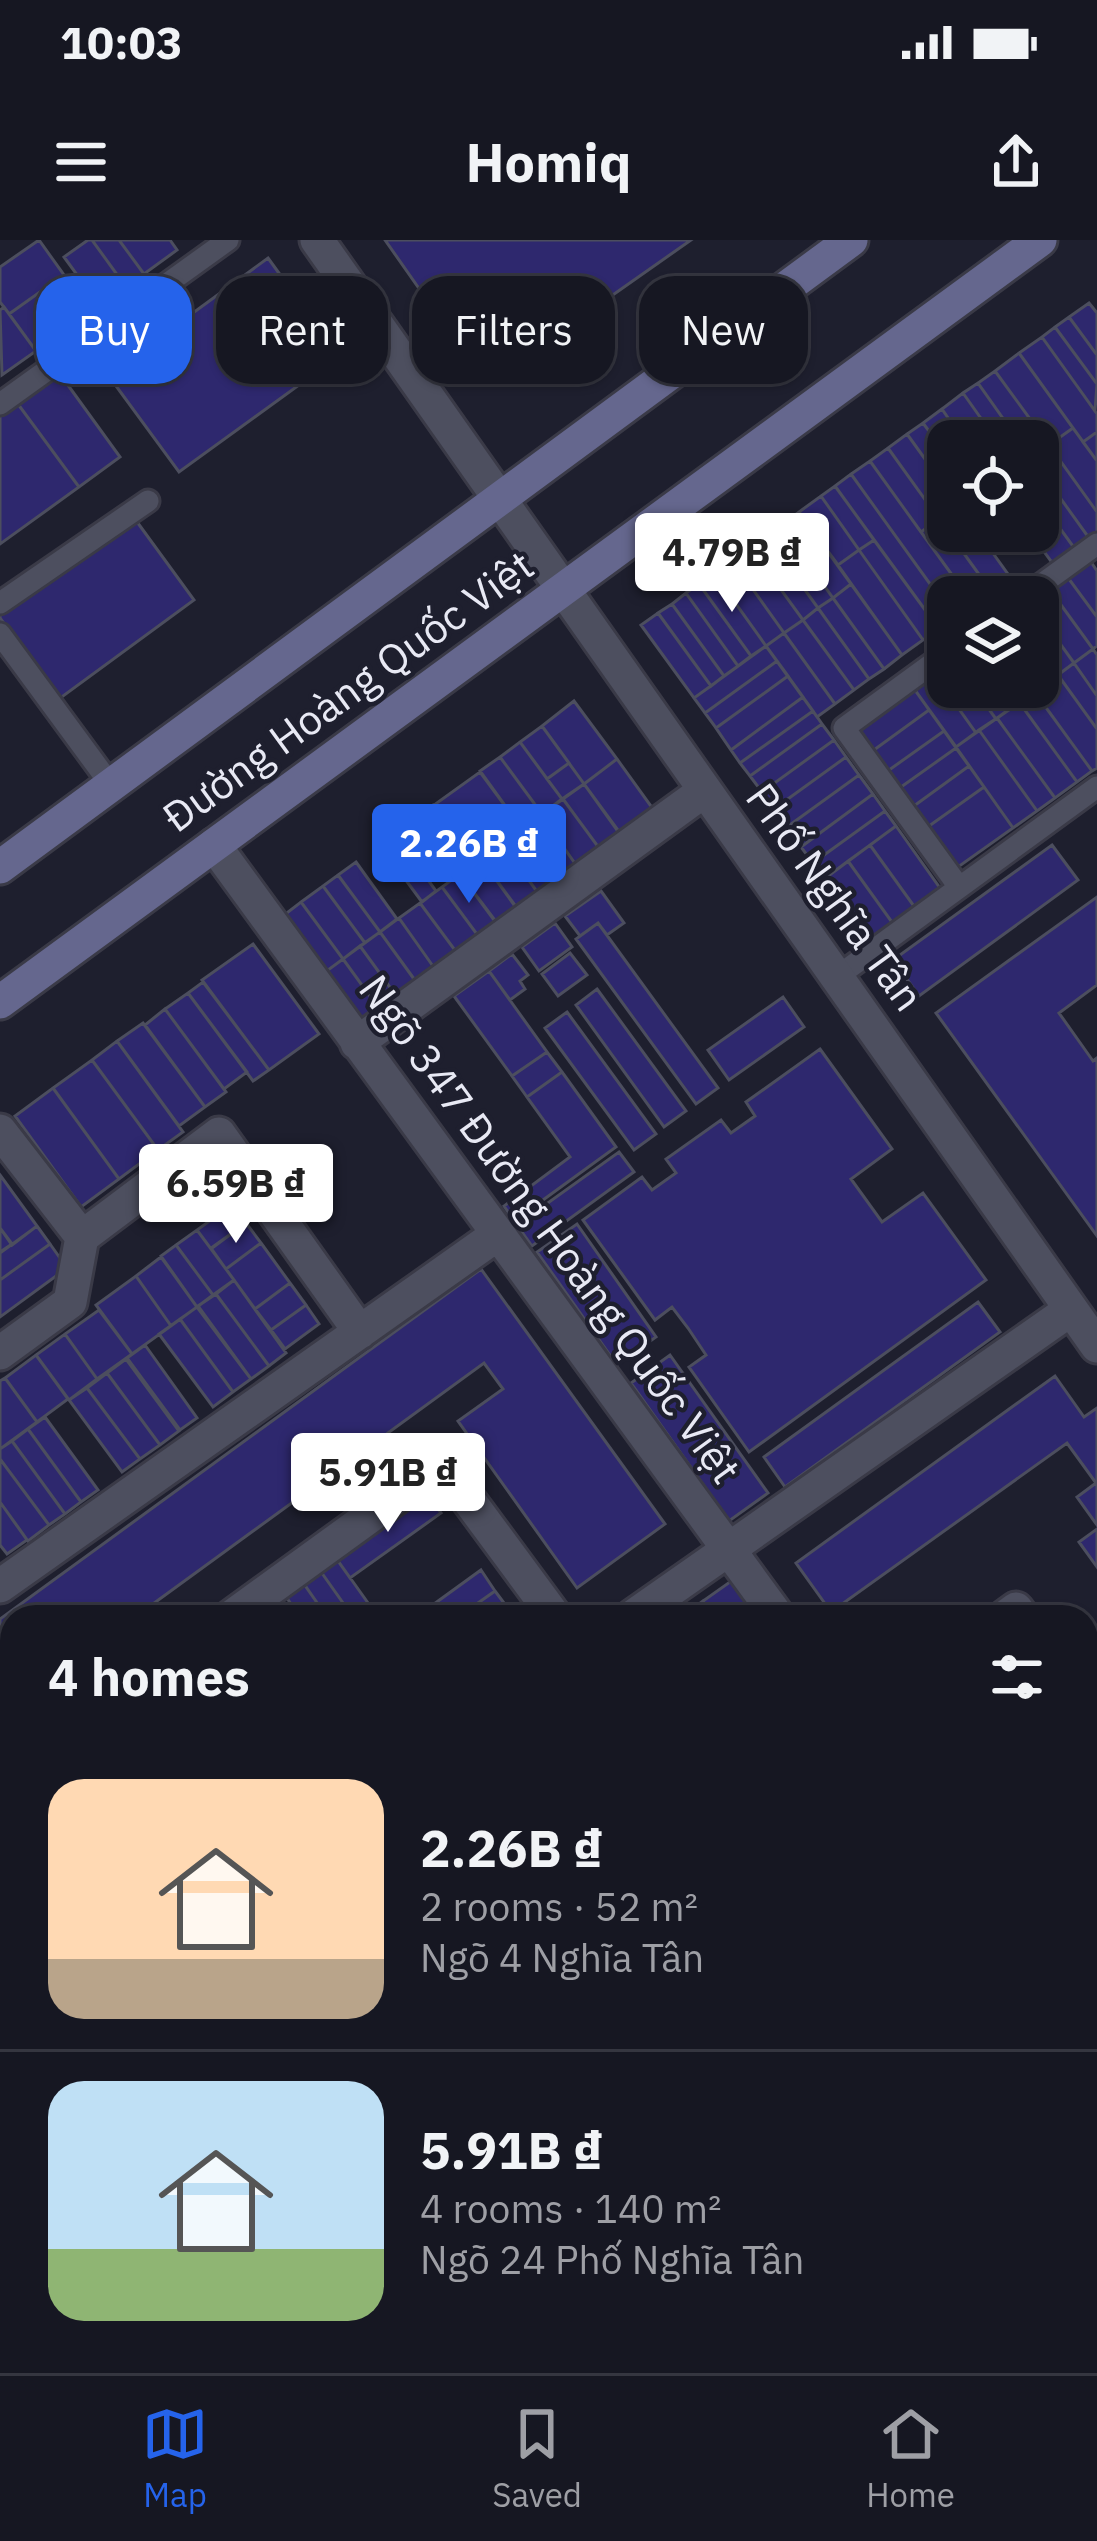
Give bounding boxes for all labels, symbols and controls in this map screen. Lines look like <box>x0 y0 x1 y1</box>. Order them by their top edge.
text: 10:03 <box>60 13 183 71</box>
text: Homiq <box>465 127 632 197</box>
icon: menu <box>48 129 114 195</box>
icon: share <box>983 129 1049 195</box>
chip: Buy <box>36 276 192 384</box>
chip: Rent <box>216 276 388 384</box>
chip: Filters <box>412 276 615 384</box>
chip: New <box>639 276 808 384</box>
map controls <box>927 420 1059 708</box>
button: locate <box>927 420 1059 552</box>
pin: 4.79B ₫ <box>621 513 843 615</box>
text: 4.79B ₫ <box>662 526 802 577</box>
street label: Đường Hoàng Quốc Việt <box>151 537 544 844</box>
button: layers <box>927 576 1059 708</box>
street label: Phố Nghĩa Tân <box>734 772 937 1022</box>
pin: 2.26B ₫ <box>358 804 580 906</box>
text: 2.26B ₫ <box>399 817 539 868</box>
street label: Ngõ 347 Đường Hoàng Quốc Việt <box>347 963 754 1494</box>
pin: 6.59B ₫ <box>125 1144 347 1246</box>
text: 6.59B ₫ <box>166 1157 306 1208</box>
pin: 5.91B ₫ <box>277 1433 499 1535</box>
text: 5.91B ₫ <box>318 1446 458 1497</box>
text: 4 homes <box>48 1644 250 1710</box>
icon: filters <box>984 1644 1050 1710</box>
text: 2.26B ₫ <box>420 1815 603 1881</box>
icon: home <box>144 1827 288 1971</box>
text: 2 rooms · 52 m² <box>420 1881 698 1932</box>
text: Ngõ 4 Nghĩa Tân <box>420 1932 704 1983</box>
text: 5.91B ₫ <box>420 2117 603 2183</box>
icon: home <box>144 2129 288 2273</box>
text: 4 rooms · 140 m² <box>420 2183 722 2234</box>
text: Ngõ 24 Phố Nghĩa Tân <box>420 2234 804 2285</box>
tab: Map <box>142 2401 208 2516</box>
tab: Saved <box>492 2401 582 2516</box>
tab: Home <box>866 2401 955 2516</box>

